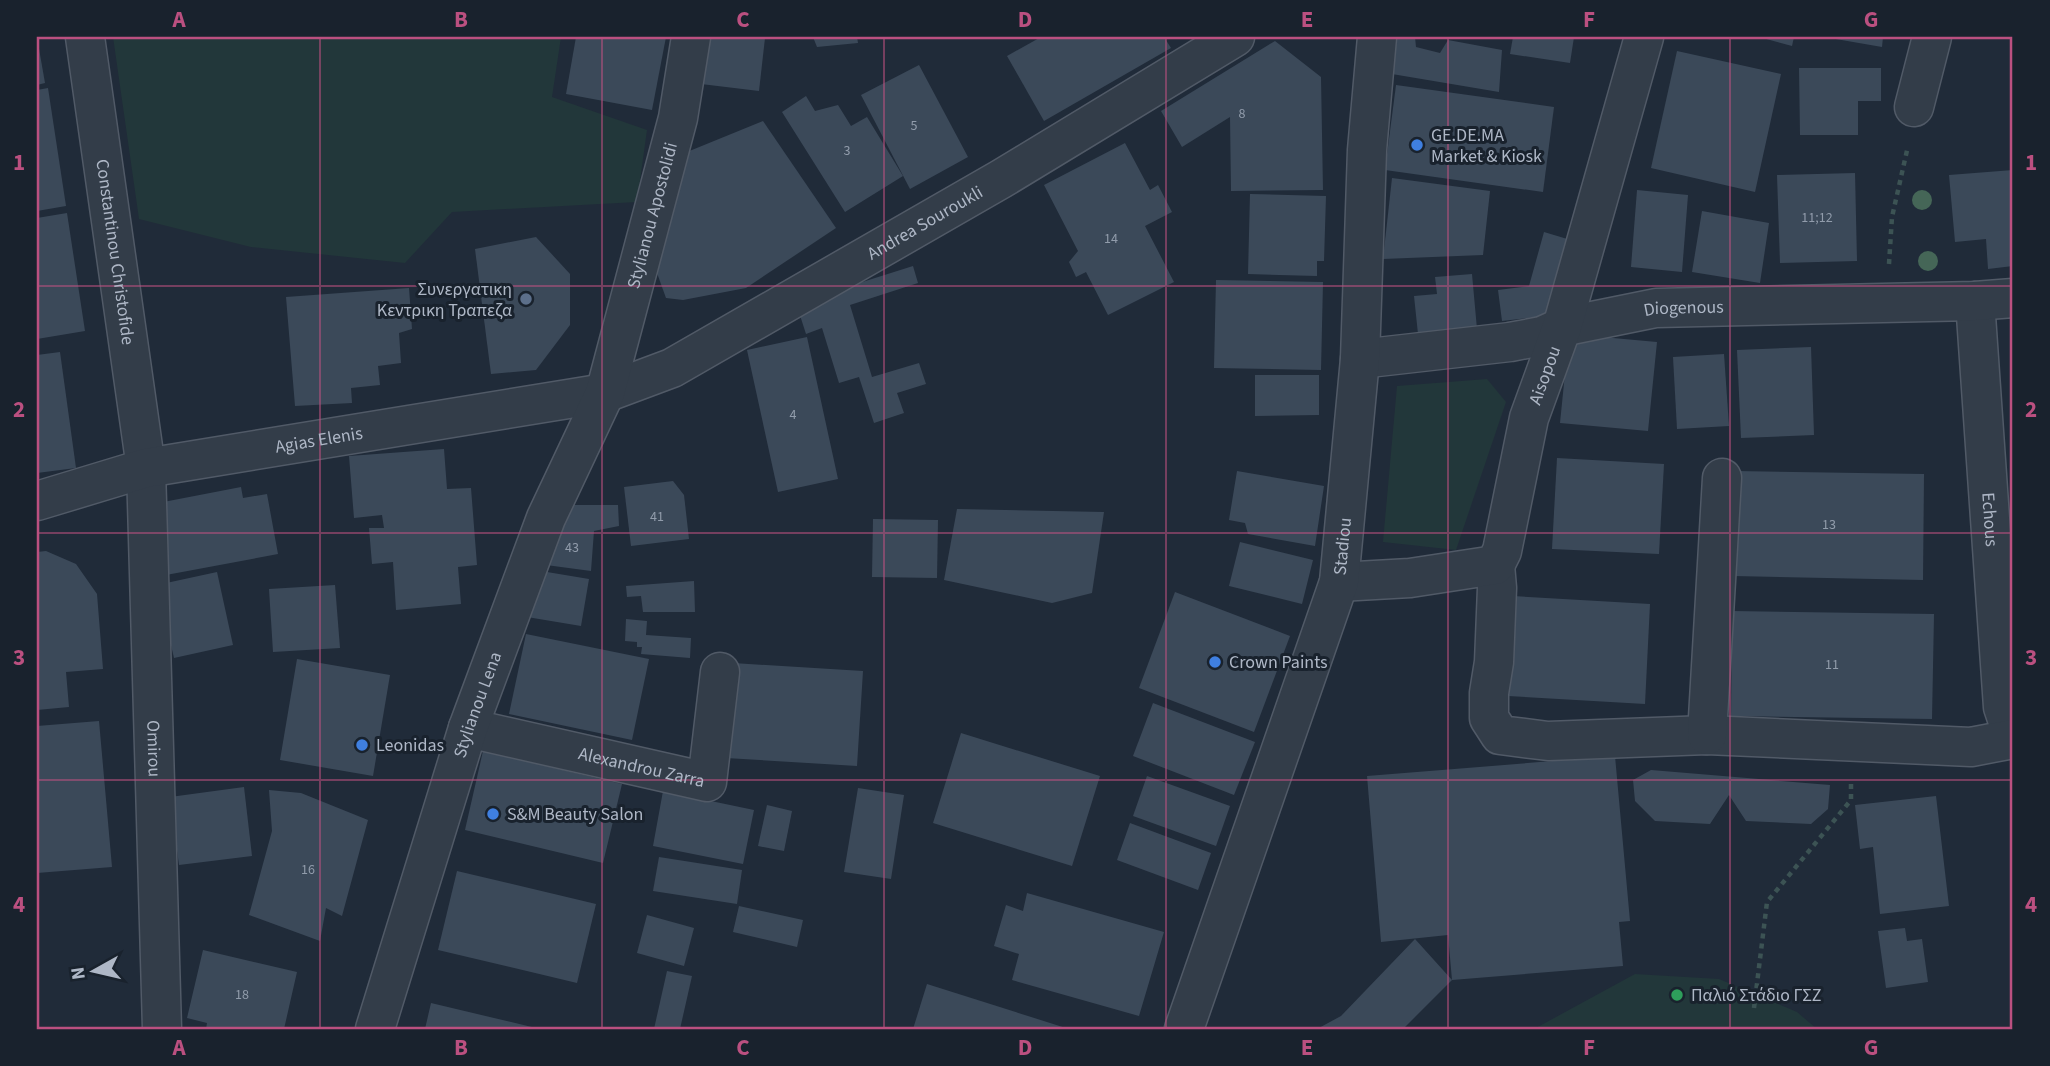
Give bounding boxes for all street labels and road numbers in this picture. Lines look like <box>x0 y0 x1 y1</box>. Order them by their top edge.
street label: Stylianou Apostolidi <box>621 139 684 291</box>
street label: Constantinou Christofide <box>90 157 141 346</box>
street label: Andrea Souroukli <box>862 180 987 266</box>
street label: Diogenous <box>1641 294 1724 323</box>
street label: Aisopou <box>1522 342 1567 408</box>
street label: Agias Elenis <box>273 420 364 459</box>
street label: Echous <box>1976 491 2004 547</box>
street label: Stadiou <box>1327 516 1358 576</box>
street label: Stylianou Lena <box>447 648 508 761</box>
street label: Omirou <box>141 720 167 777</box>
street label: Alexandrou Zarra <box>576 741 707 794</box>

